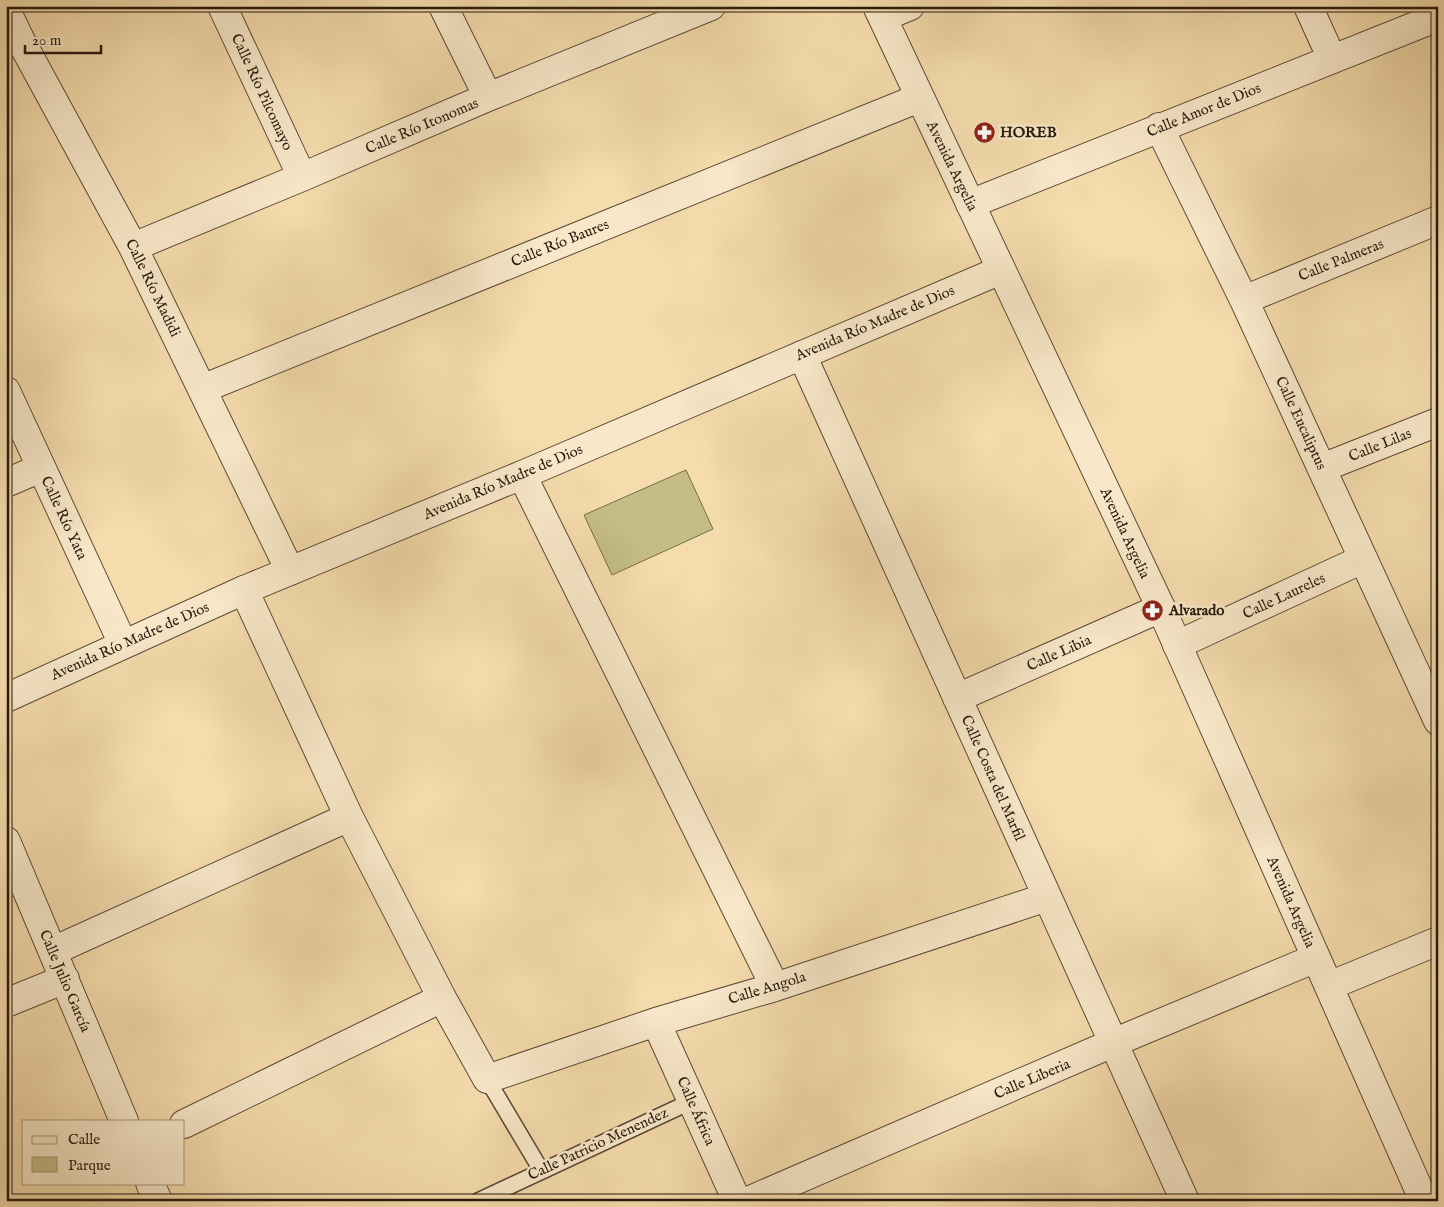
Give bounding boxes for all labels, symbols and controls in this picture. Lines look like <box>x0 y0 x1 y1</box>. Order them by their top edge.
scale bar <box>25 22 101 54</box>
text: 20 m <box>32 31 62 50</box>
street label: Calle Río Pilcomayo <box>227 31 297 153</box>
street label: Calle Amor de Dios <box>1144 78 1264 142</box>
street label: Calle Río Itonomas <box>363 94 481 158</box>
street label: Avenida Argelia <box>921 117 982 215</box>
pharmacy icon: HOREB <box>972 120 996 144</box>
place label: HOREB <box>1000 123 1057 142</box>
street label: Calle Río Baures <box>508 215 612 271</box>
street label: Calle Palmeras <box>1296 234 1386 286</box>
street label: Calle Río Madidi <box>121 236 185 340</box>
street label: Avenida Río Madre de Dios <box>791 281 958 366</box>
street label: Calle Eucaliptus <box>1271 373 1331 473</box>
street label: Calle Lilas <box>1346 424 1414 466</box>
street label: Avenida Río Madre de Dios <box>419 440 586 525</box>
street label: Calle Río Yata <box>36 473 92 563</box>
street label: Avenida Argelia <box>1095 484 1155 582</box>
street label: Calle Laureles <box>1240 569 1328 623</box>
street label: Avenida Río Madre de Dios <box>47 597 212 685</box>
pharmacy icon: Alvarado <box>1141 598 1165 622</box>
place label: Alvarado <box>1168 601 1224 620</box>
street label: Calle Libia <box>1024 630 1095 676</box>
street label: Calle Costa del Marfil <box>957 712 1030 845</box>
street label: Avenida Argelia <box>1262 852 1320 951</box>
street label: Calle Julio García <box>35 927 95 1035</box>
street label: Calle Angola <box>726 967 809 1009</box>
street label: Calle Liberia <box>991 1054 1073 1104</box>
street label: Calle África <box>672 1074 720 1149</box>
street label: Calle Patricio Menendez <box>525 1103 671 1185</box>
legend <box>22 1120 185 1184</box>
text: Calle <box>68 1130 100 1149</box>
text: Parque <box>68 1156 111 1175</box>

